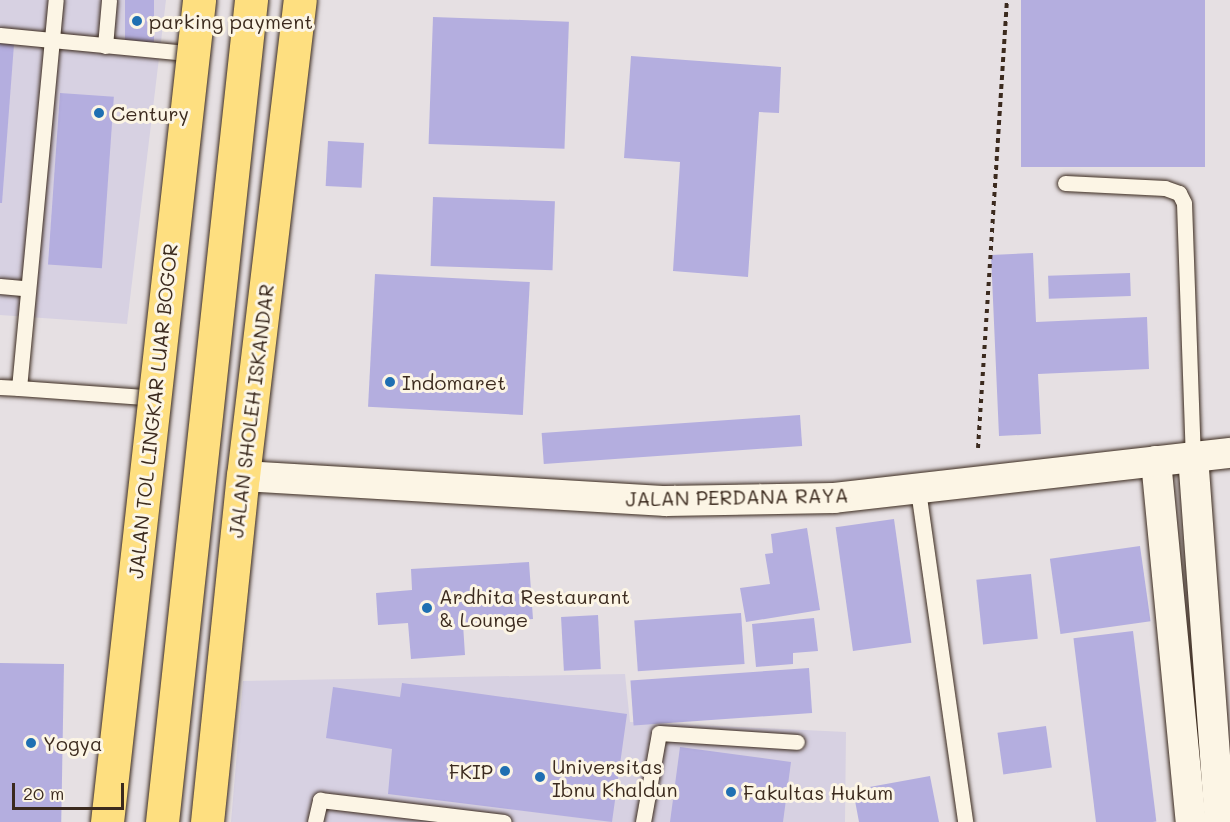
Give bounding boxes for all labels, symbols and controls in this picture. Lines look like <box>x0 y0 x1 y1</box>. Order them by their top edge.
place label: parking payment <box>149 9 313 33</box>
marker: parking payment <box>130 14 144 28</box>
place label: Century <box>111 101 189 125</box>
marker: Century <box>92 106 106 120</box>
street label: JALAN TOL LINGKAR LUAR BOGOR <box>123 242 183 580</box>
street label: JALAN SHOLEH ISKANDAR <box>224 283 278 539</box>
place label: Indomaret <box>402 370 506 394</box>
marker: Indomaret <box>383 375 397 389</box>
street label: JALAN PERDANA RAYA <box>625 483 849 511</box>
place label: Ardhita Restaurant & Lounge <box>439 584 630 631</box>
marker: Ardhita Restaurant & Lounge <box>420 601 434 615</box>
place label: Yogya <box>43 731 102 755</box>
marker: Yogya <box>24 736 38 750</box>
place label: Universitas Ibnu Khaldun <box>552 754 678 801</box>
place label: FKIP <box>449 759 493 783</box>
marker: FKIP <box>498 764 512 778</box>
marker: Universitas Ibnu Khaldun <box>533 770 547 784</box>
scale bar <box>15 771 128 809</box>
place label: Fakultas Hukum <box>743 780 893 804</box>
text: 20 m <box>23 781 64 805</box>
marker: Fakultas Hukum <box>724 785 738 799</box>

